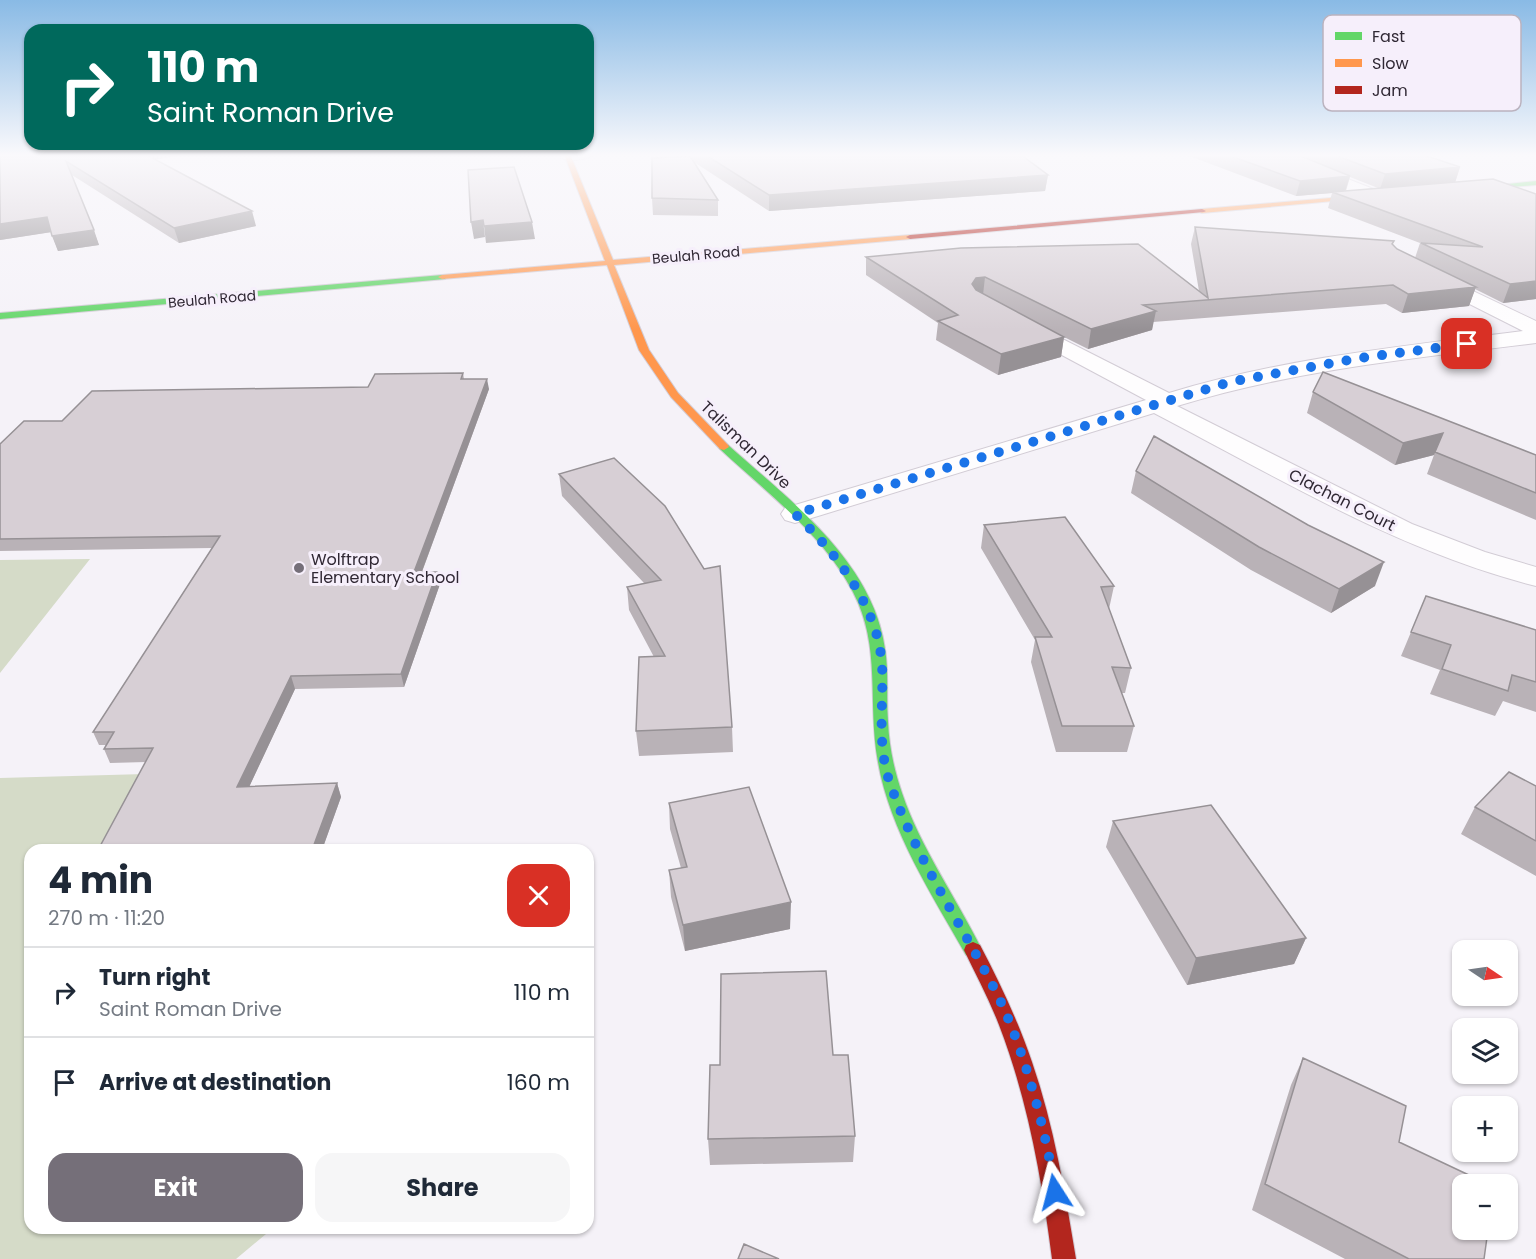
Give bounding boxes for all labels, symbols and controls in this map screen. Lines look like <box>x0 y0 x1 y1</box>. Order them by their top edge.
legend <box>1323 15 1521 111</box>
text: Fast <box>1372 25 1405 48</box>
text: 110 m <box>147 38 259 97</box>
icon: right <box>48 48 126 126</box>
text: Slow <box>1372 52 1409 75</box>
text: Jam <box>1372 79 1408 102</box>
text: Saint Roman Drive <box>147 94 394 131</box>
street label: Beulah Road <box>651 241 741 269</box>
street label: Beulah Road <box>167 285 257 313</box>
pin <box>1441 318 1492 369</box>
icon: arrive <box>1450 327 1483 360</box>
street label: Talisman Drive <box>696 396 796 494</box>
street label: Clachan Court <box>1285 463 1400 537</box>
place label: Wolftrap Elementary School <box>311 548 459 589</box>
marker: Wolftrap Elementary School <box>292 561 306 575</box>
text: 4 min <box>48 855 153 906</box>
button: close <box>507 864 570 927</box>
text: 270 m · 11:20 <box>48 904 165 932</box>
north arrow <box>1452 940 1518 1006</box>
map controls <box>1452 940 1518 1240</box>
text: Turn right <box>99 962 210 993</box>
icon: right <box>48 976 81 1009</box>
text: 110 m <box>514 977 570 1008</box>
text: Saint Roman Drive <box>99 995 282 1023</box>
button: layers <box>1452 1018 1518 1084</box>
icon: arrive <box>48 1066 81 1099</box>
text: Arrive at destination <box>99 1067 331 1098</box>
text: 160 m <box>507 1067 570 1098</box>
button: + <box>1452 1096 1518 1162</box>
button: Exit <box>48 1153 303 1222</box>
button: Share <box>315 1153 570 1222</box>
position arrow <box>1023 1160 1087 1224</box>
button: − <box>1452 1174 1518 1240</box>

